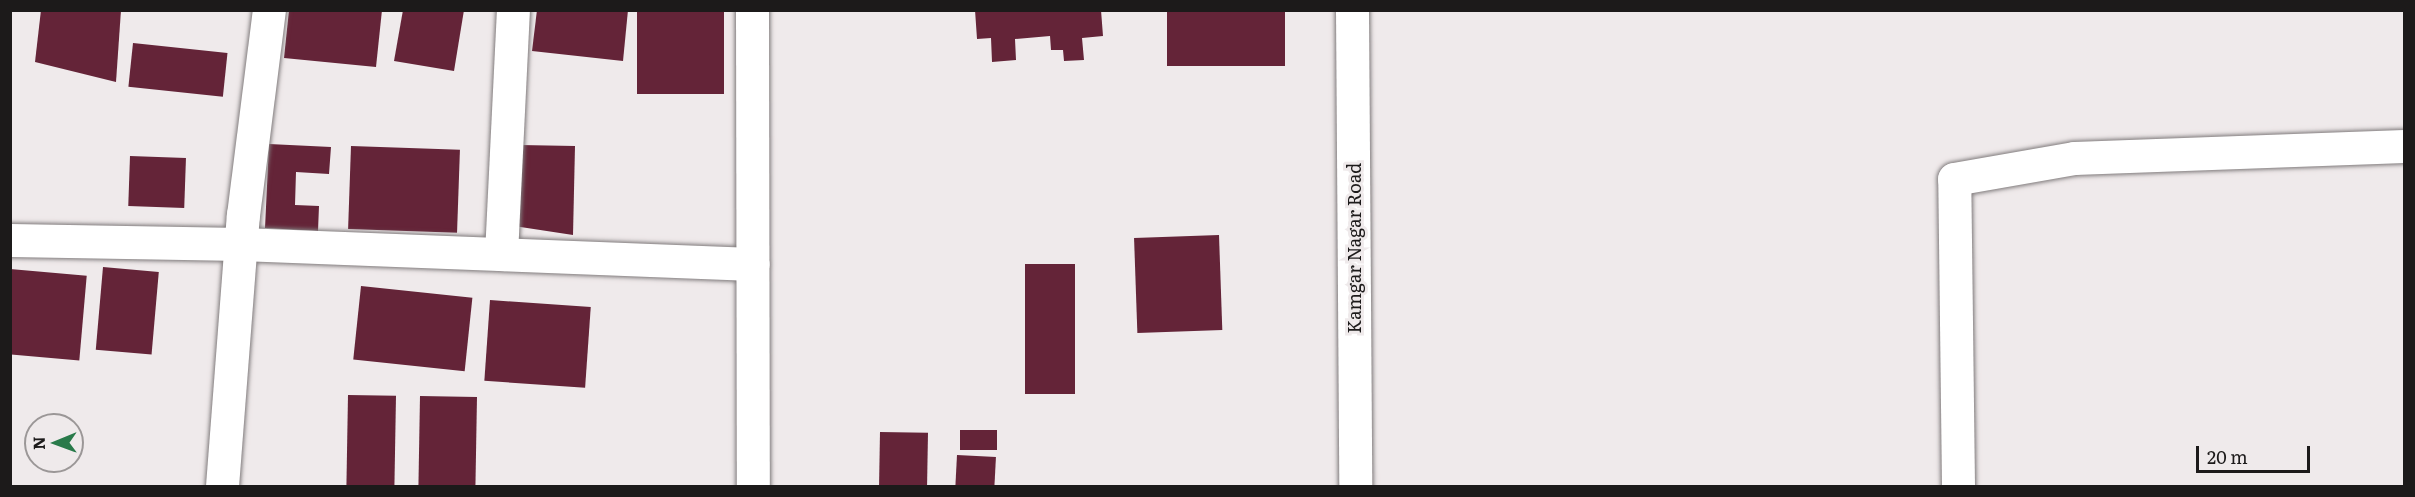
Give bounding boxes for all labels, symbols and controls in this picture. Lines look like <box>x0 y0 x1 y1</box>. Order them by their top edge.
street label: Kamgar Nagar Road <box>1343 163 1365 333</box>
north arrow <box>24 413 84 473</box>
scale bar <box>2199 434 2313 472</box>
text: N <box>26 436 50 450</box>
text: 20 m <box>2207 443 2248 470</box>

